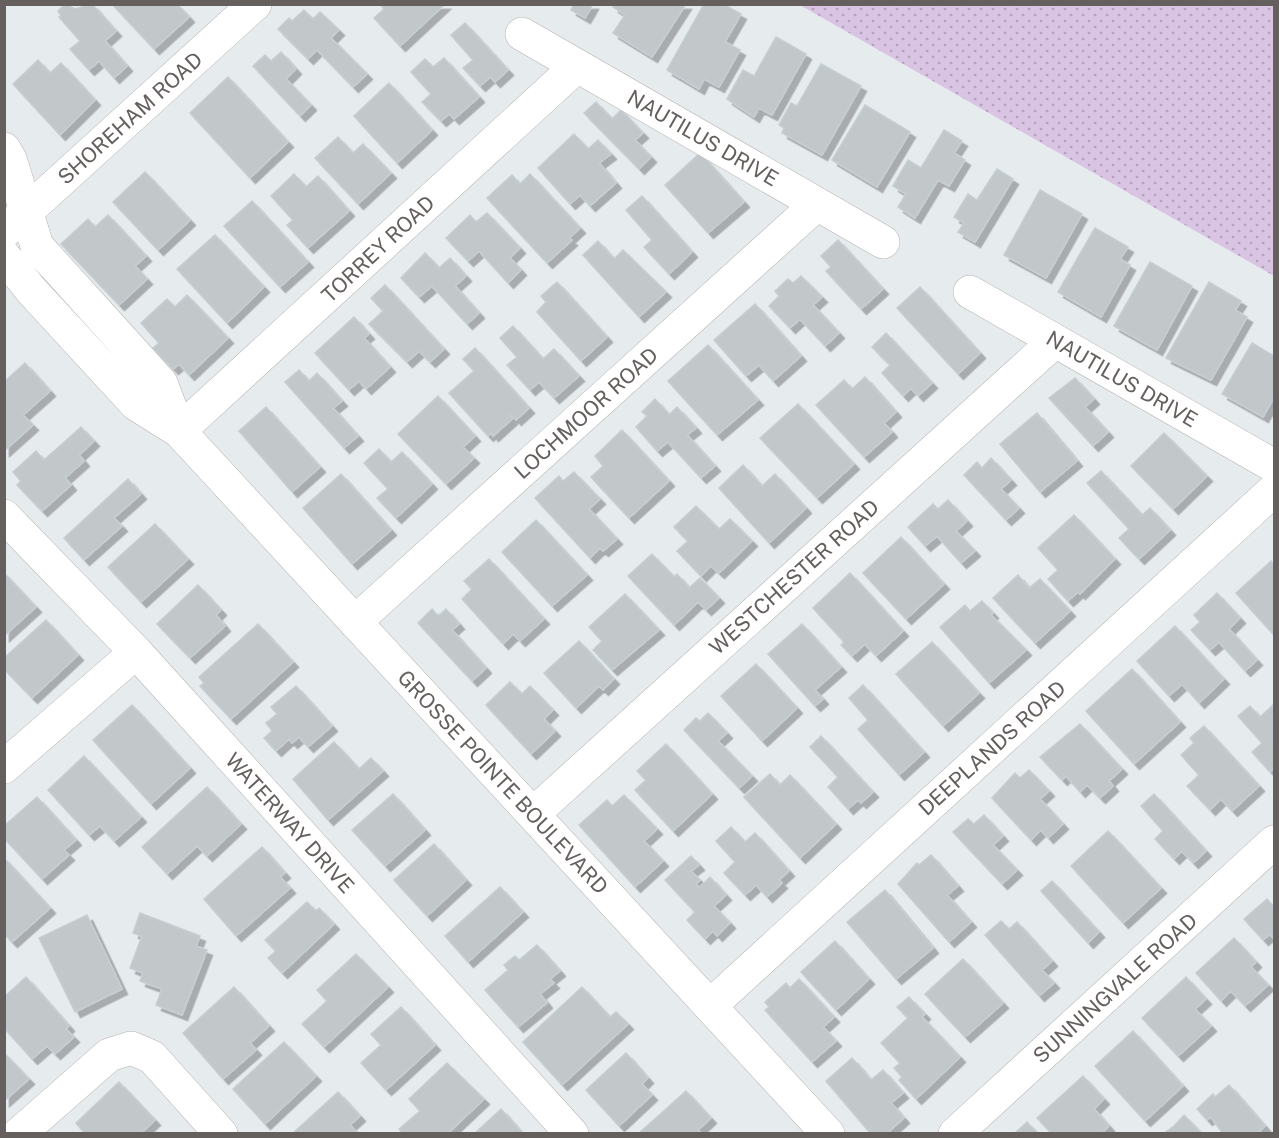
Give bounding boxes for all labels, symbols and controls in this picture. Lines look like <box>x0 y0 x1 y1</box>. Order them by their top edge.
street label: SHOREHAM ROAD <box>53 47 207 189</box>
street label: NAUTILUS DRIVE <box>623 85 783 191</box>
street label: TORREY ROAD <box>316 190 440 308</box>
street label: NAUTILUS DRIVE <box>1042 326 1202 432</box>
street label: LOCHMOOR ROAD <box>509 342 663 484</box>
street label: WESTCHESTER ROAD <box>704 494 884 660</box>
street label: GROSSE POINTE BOULEVARD <box>393 665 613 899</box>
street label: DEEPLANDS ROAD <box>913 675 1071 821</box>
street label: WATERWAY DRIVE <box>220 748 360 898</box>
street label: SUNNINGVALE ROAD <box>1028 908 1202 1068</box>

